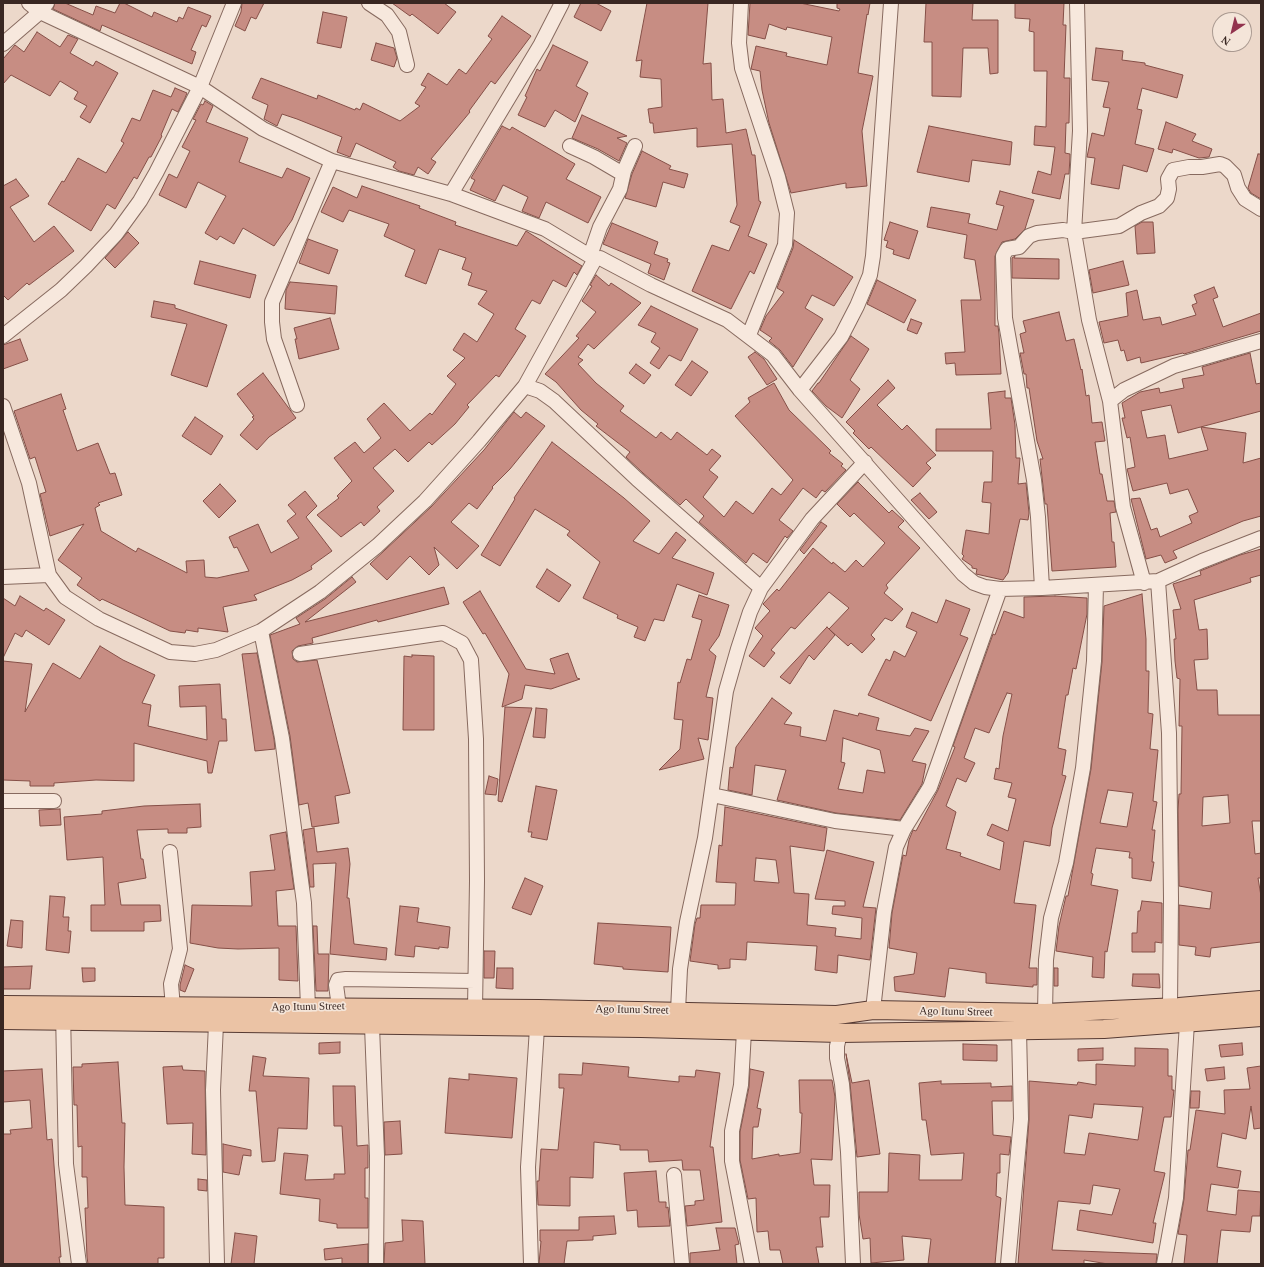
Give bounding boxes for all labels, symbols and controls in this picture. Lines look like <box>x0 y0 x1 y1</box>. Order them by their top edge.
north arrow <box>1212 12 1252 52</box>
text: N <box>1219 34 1232 48</box>
street label: Ago Itunu Street <box>271 1000 345 1014</box>
street label: Ago Itunu Street <box>595 1003 669 1017</box>
street label: Ago Itunu Street <box>919 1005 993 1019</box>

